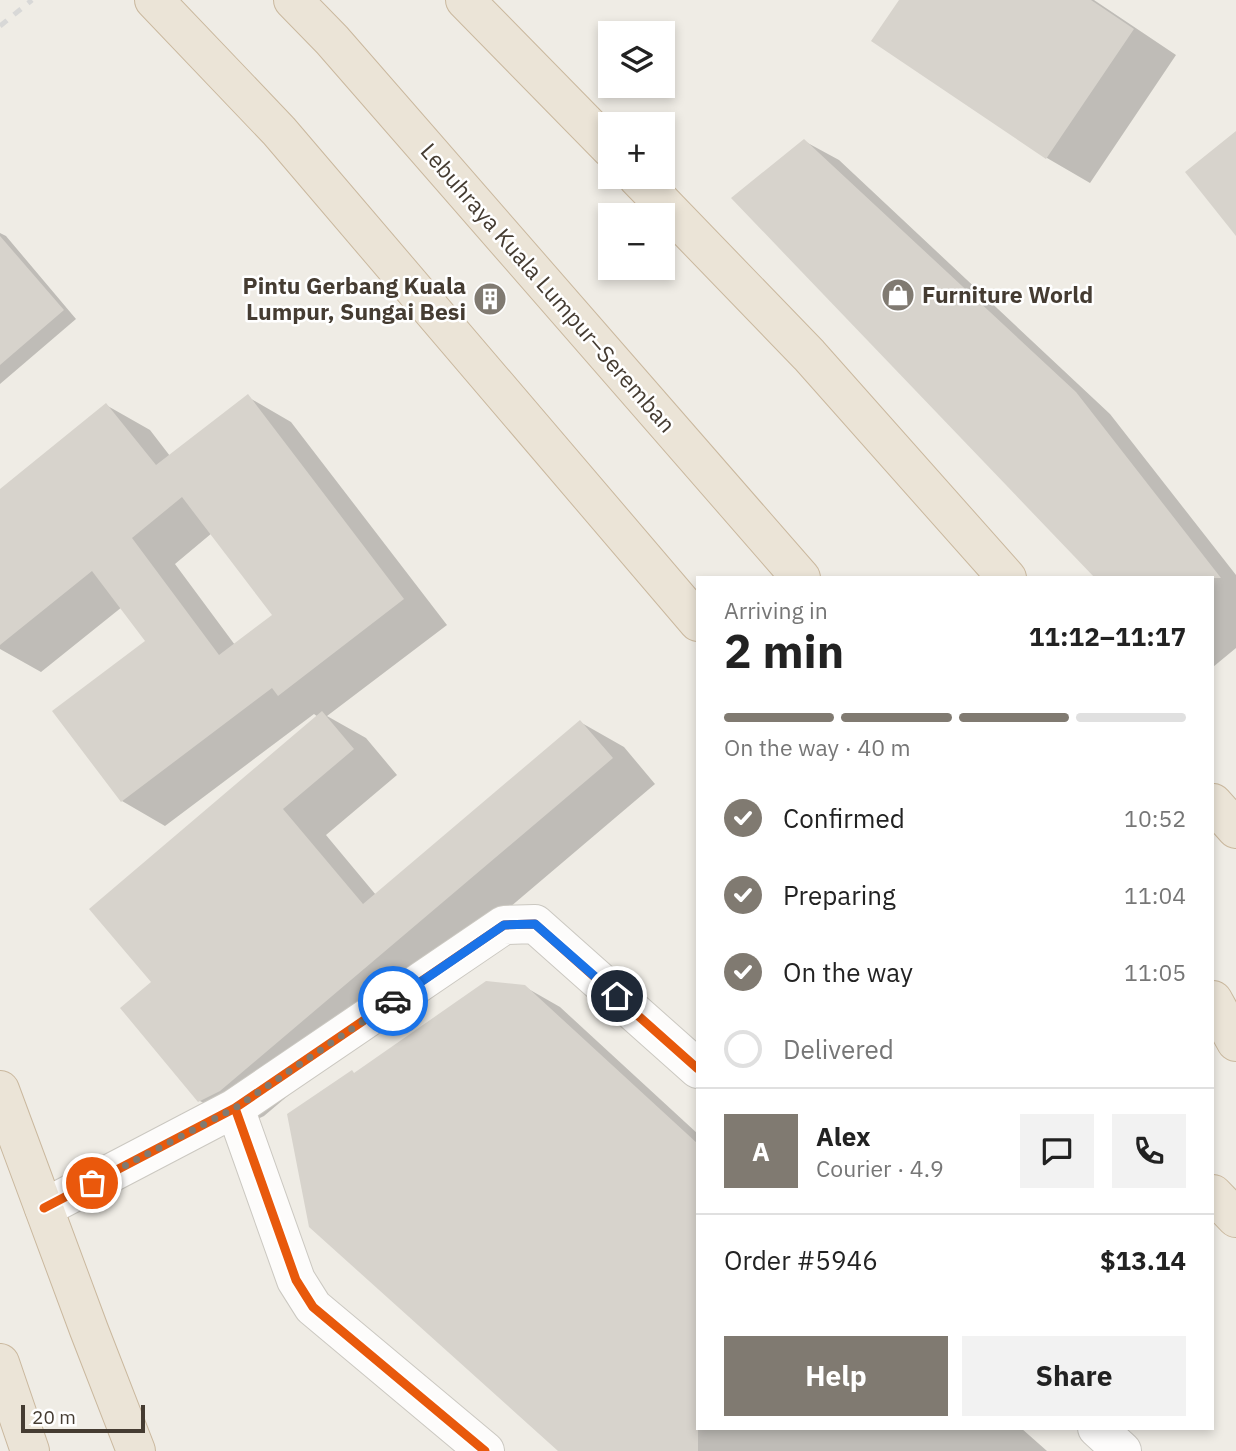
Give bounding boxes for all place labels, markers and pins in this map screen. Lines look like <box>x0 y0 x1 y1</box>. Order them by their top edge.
place label: Pintu Gerbang Kuala Lumpur, Sungai Besi <box>243 270 466 326</box>
shop icon: Furniture World <box>879 276 917 314</box>
place label: Furniture World <box>922 279 1093 309</box>
building icon: Pintu Gerbang Kuala Lumpur, Sungai Besi <box>471 280 509 318</box>
pin <box>587 966 647 1026</box>
pin <box>62 1153 122 1213</box>

